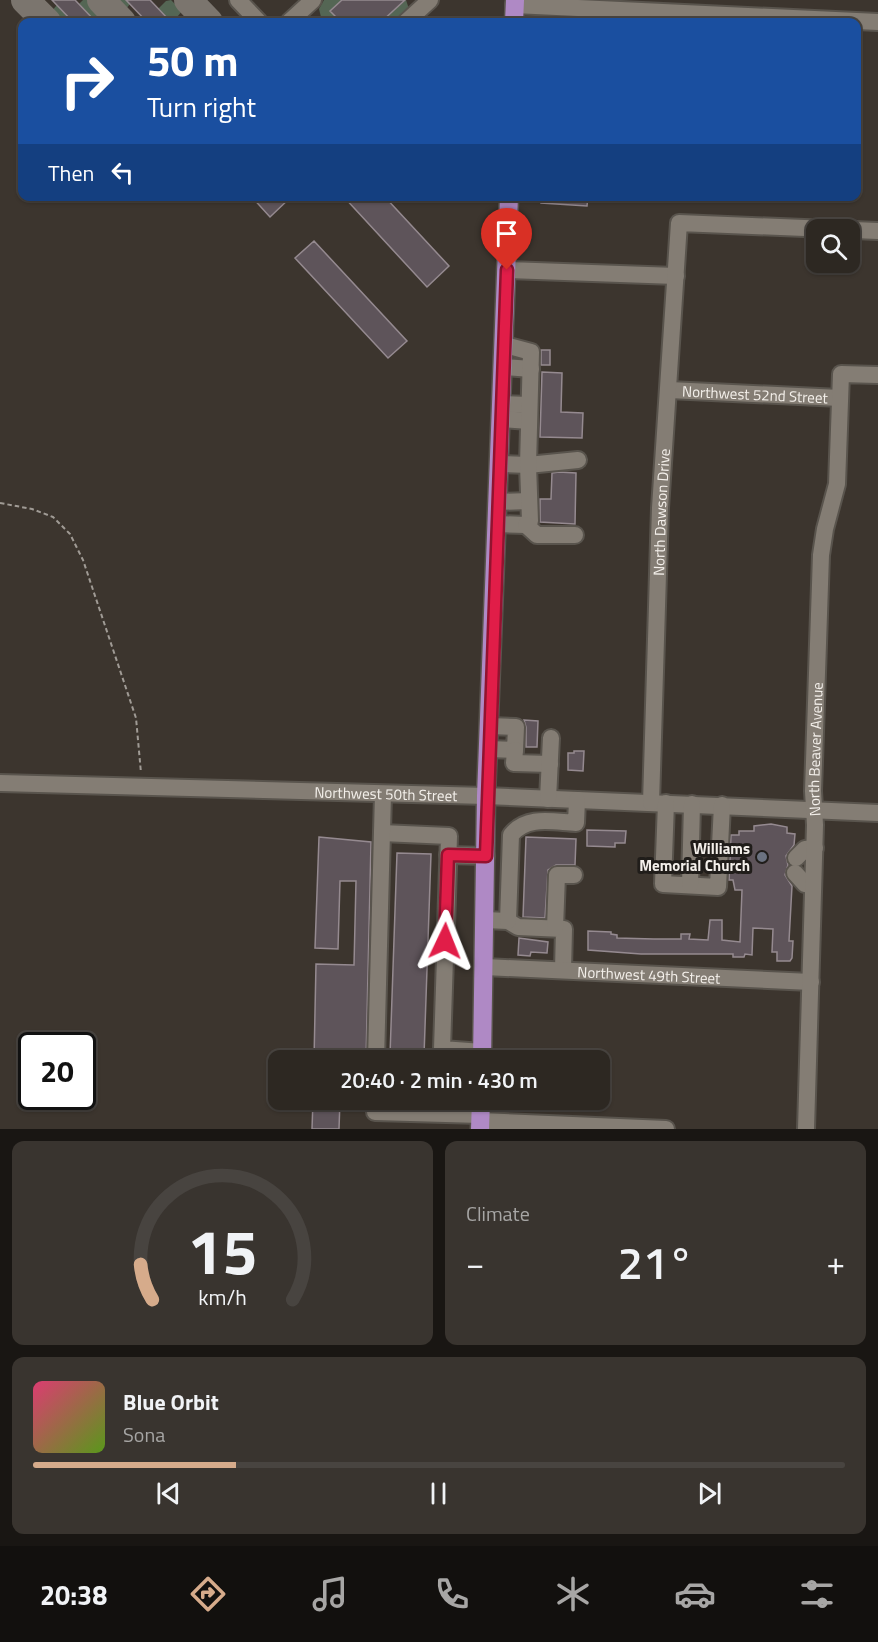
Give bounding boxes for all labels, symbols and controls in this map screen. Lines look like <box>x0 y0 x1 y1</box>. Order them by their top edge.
text: 50 m <box>147 28 239 92</box>
icon: right <box>48 42 126 120</box>
text: Turn right <box>147 86 256 127</box>
text: Then <box>48 156 94 190</box>
icon: left <box>106 156 139 189</box>
pin <box>481 208 532 270</box>
icon: arrive <box>490 217 523 250</box>
map controls <box>806 219 860 273</box>
button: search <box>806 219 860 273</box>
street label: Northwest 52nd Street <box>682 379 829 409</box>
street label: North Dawson Drive <box>646 448 675 576</box>
street label: North Beaver Avenue <box>801 682 828 817</box>
street label: Northwest 50th Street <box>314 780 458 807</box>
place label: Williams Memorial Church <box>639 837 750 877</box>
marker: Williams Memorial Church <box>755 850 769 864</box>
position arrow <box>413 909 477 973</box>
street label: Northwest 49th Street <box>577 960 722 989</box>
speed limit sign: 20 <box>18 1032 96 1110</box>
text: 20:40 · 2 min · 430 m <box>340 1063 538 1097</box>
text: Climate <box>466 1198 530 1229</box>
text: 15 <box>188 1203 257 1298</box>
text: 21° <box>618 1228 693 1296</box>
text: − <box>466 1238 484 1288</box>
text: + <box>827 1238 845 1288</box>
text: km/h <box>198 1281 247 1313</box>
text: Blue Orbit <box>123 1385 219 1419</box>
text: Sona <box>123 1419 165 1450</box>
icon: previous <box>152 1477 185 1510</box>
icon: pause <box>422 1477 455 1510</box>
icon: next <box>693 1477 726 1510</box>
icon: directions <box>187 1573 229 1615</box>
icon: music <box>309 1573 351 1615</box>
icon: phone <box>431 1573 473 1615</box>
icon: climate <box>552 1573 594 1615</box>
icon: car <box>674 1573 716 1615</box>
icon: filters <box>796 1573 838 1615</box>
text: 20:38 <box>40 1574 107 1615</box>

